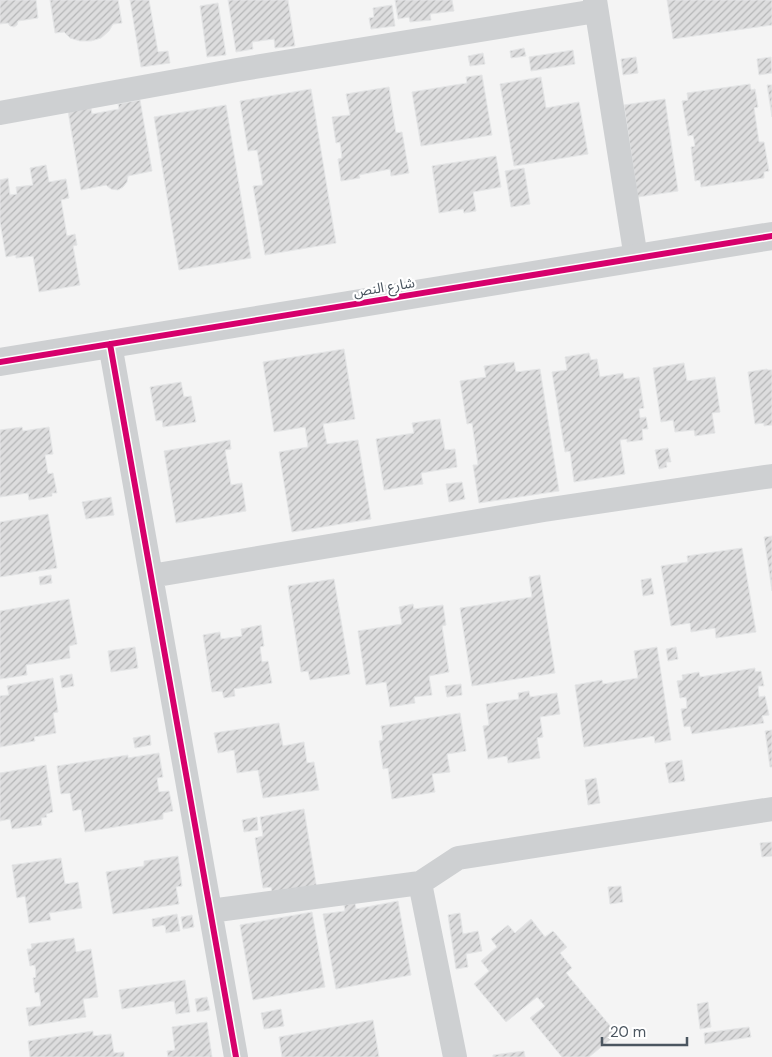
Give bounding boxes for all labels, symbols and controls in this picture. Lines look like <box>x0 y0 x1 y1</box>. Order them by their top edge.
street label: شارع النص <box>352 273 416 303</box>
scale bar <box>602 1014 687 1046</box>
text: 20 m <box>610 1022 646 1042</box>

